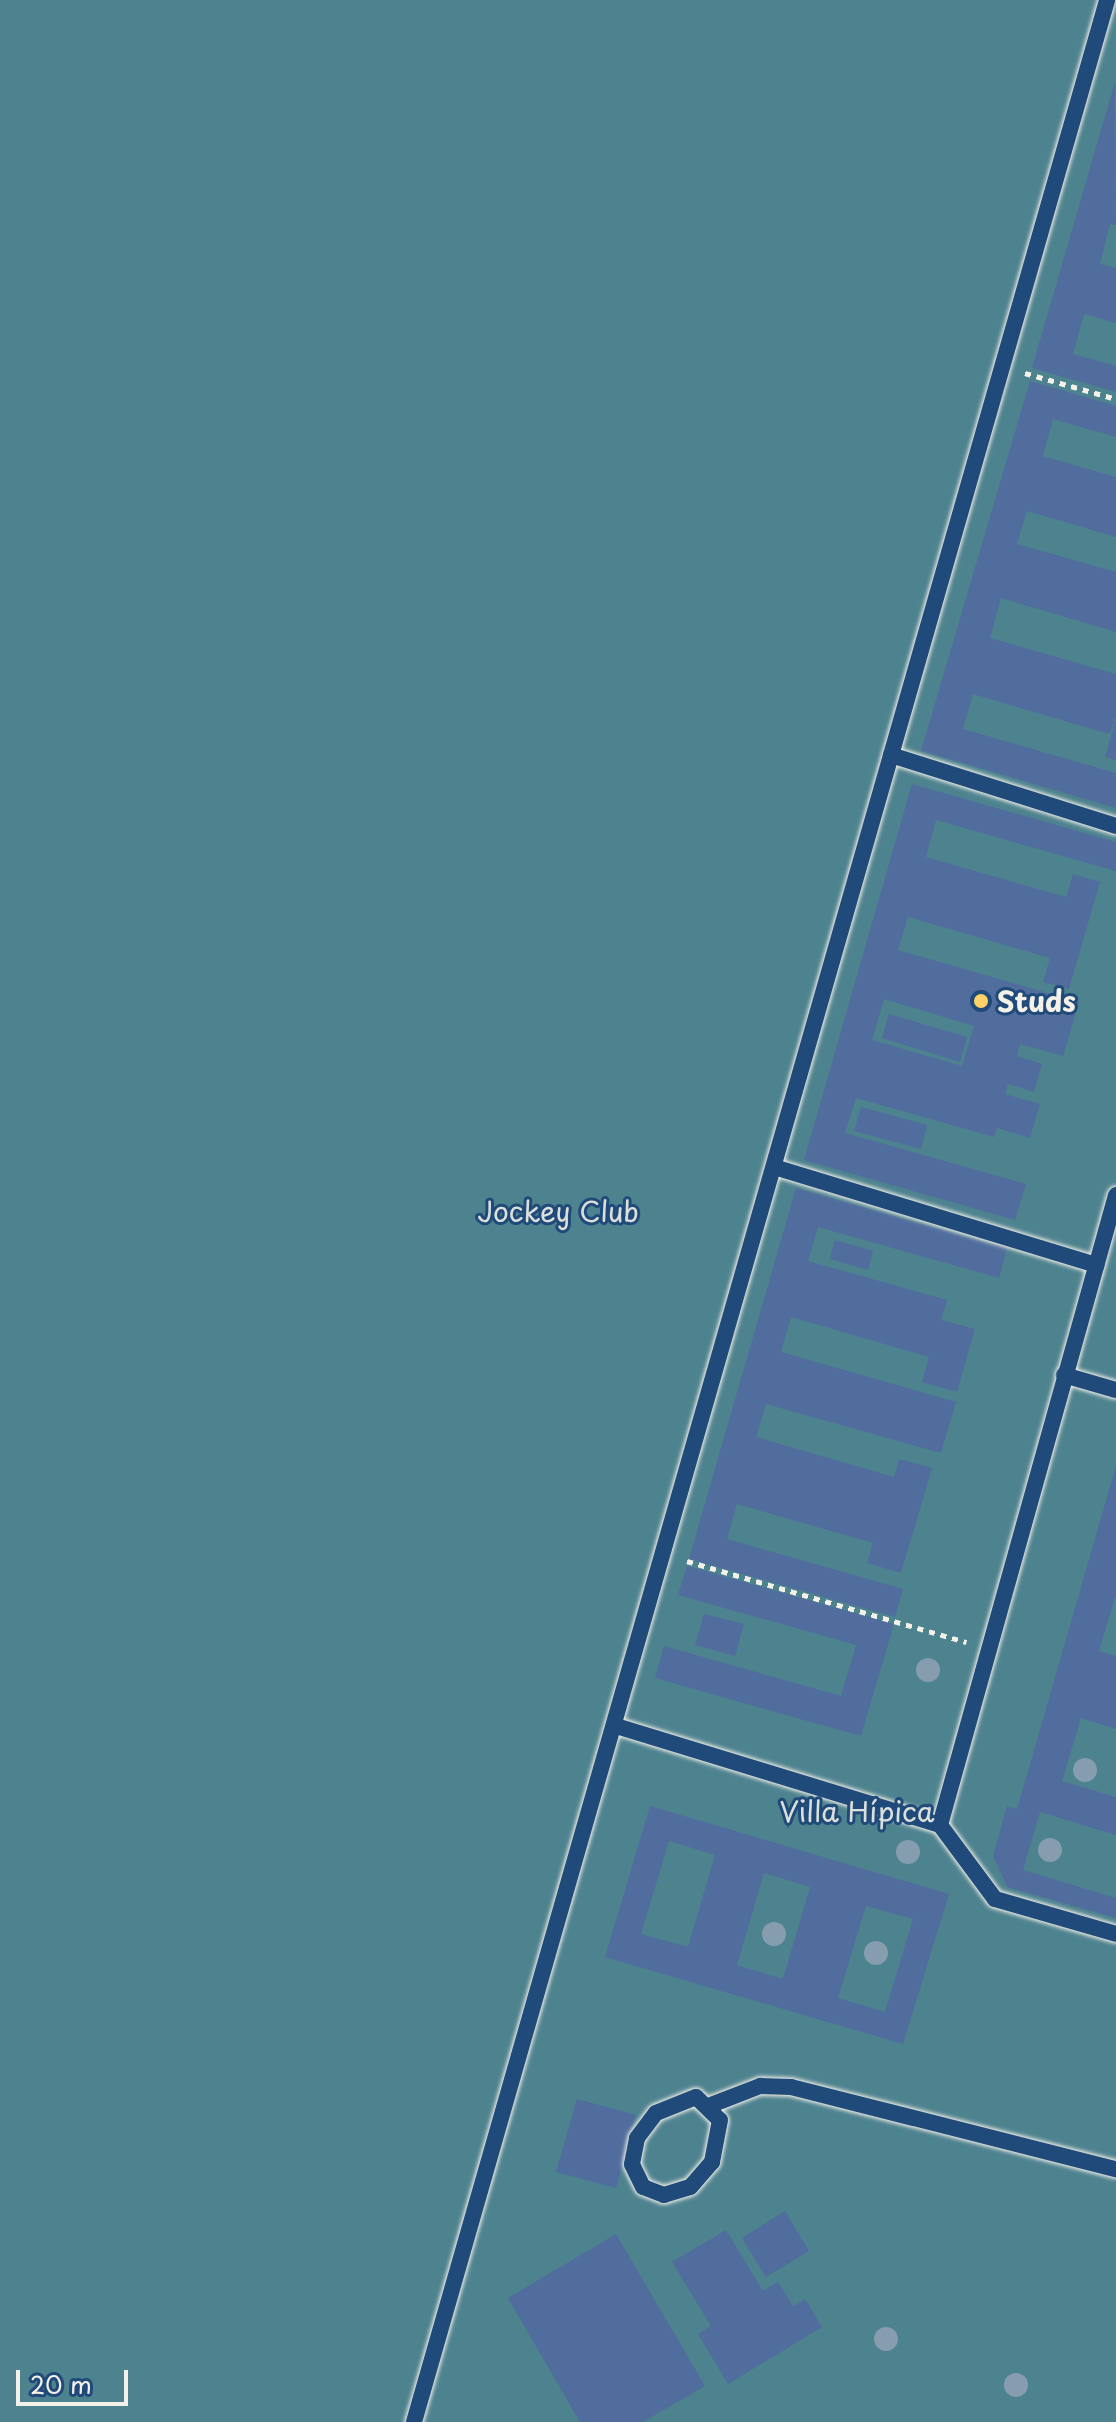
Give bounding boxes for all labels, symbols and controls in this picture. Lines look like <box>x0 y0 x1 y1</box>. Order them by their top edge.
place label: Studs <box>997 984 1076 1018</box>
marker: Studs <box>972 992 990 1010</box>
park label: Jockey Club <box>477 1194 639 1228</box>
park label: Villa Hípica <box>779 1794 935 1828</box>
scale bar <box>20 2354 132 2404</box>
text: 20 m <box>30 2366 92 2402</box>

